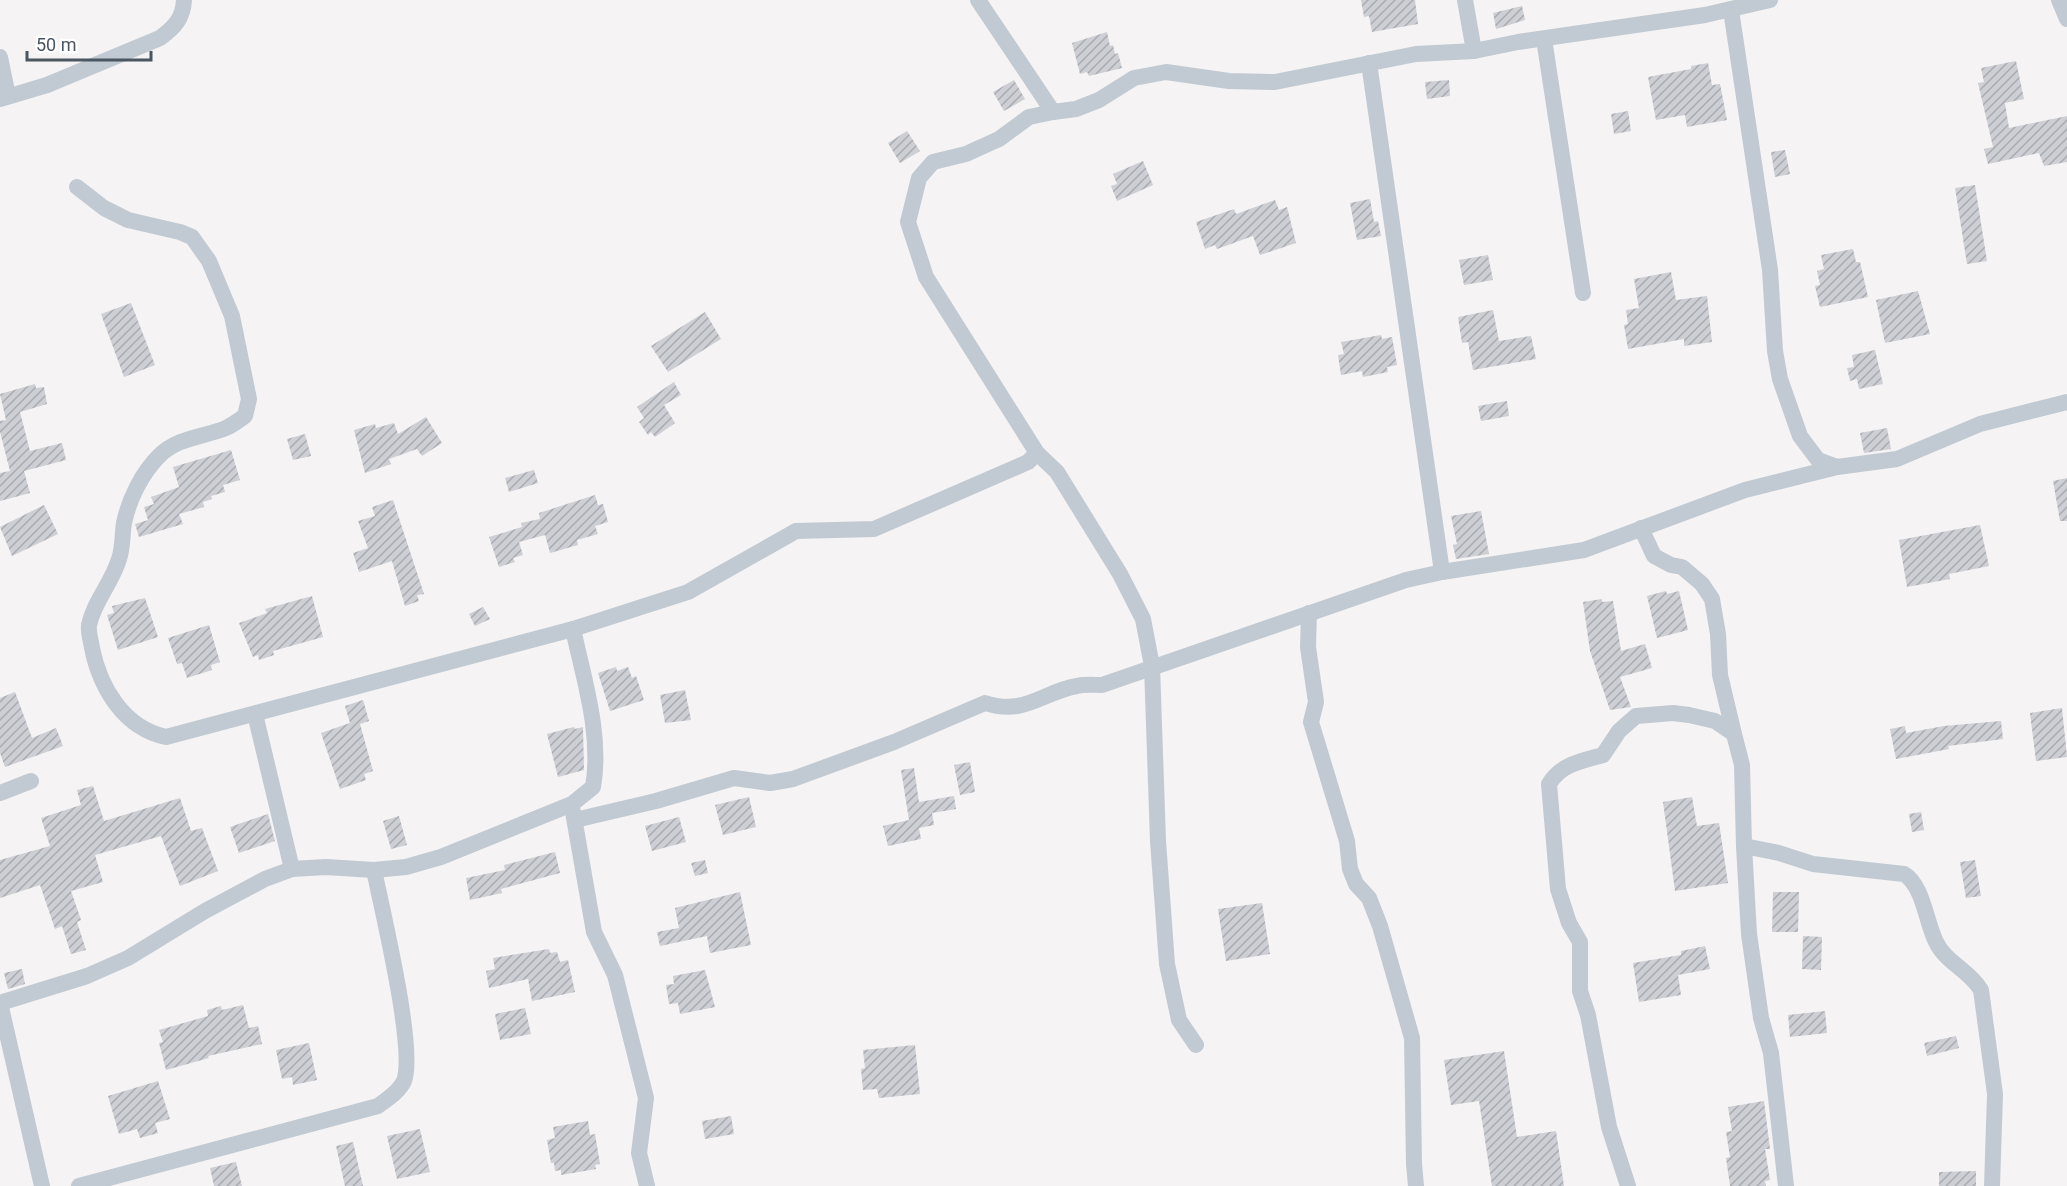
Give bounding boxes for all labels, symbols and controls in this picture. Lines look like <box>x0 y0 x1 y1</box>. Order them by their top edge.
scale bar <box>27 24 152 62</box>
text: 50 m <box>36 34 76 55</box>

